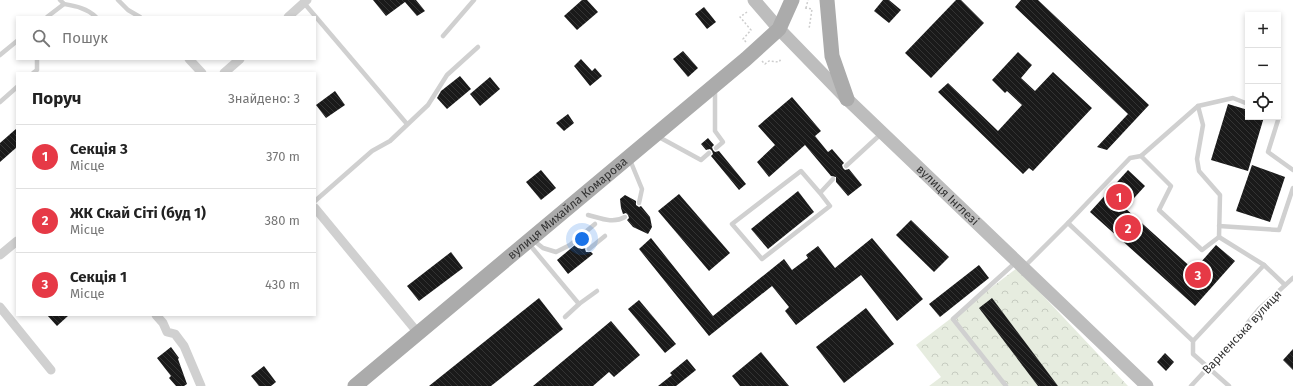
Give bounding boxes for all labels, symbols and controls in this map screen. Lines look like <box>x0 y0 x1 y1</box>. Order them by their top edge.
map controls <box>1245 12 1281 120</box>
button: + <box>1245 12 1281 48</box>
search box <box>16 16 316 60</box>
icon: search <box>30 27 52 49</box>
text: Пошук <box>62 29 108 47</box>
button: − <box>1245 48 1281 84</box>
button: locate <box>1245 84 1281 120</box>
text: Поруч <box>32 88 81 109</box>
text: Знайдено: 3 <box>228 91 300 106</box>
text: Секція 3 <box>70 140 128 158</box>
text: 1 <box>42 149 48 164</box>
text: 370 m <box>266 149 300 164</box>
street label: вулиця Михайла Комарова <box>505 154 630 262</box>
text: Місце <box>70 158 105 173</box>
street label: вулиця Інглезі <box>913 162 982 228</box>
pin: 1 <box>1106 182 1132 212</box>
text: ЖК Скай Сіті (буд 1) <box>70 204 206 222</box>
text: 2 <box>42 213 48 228</box>
text: 380 m <box>265 213 300 228</box>
pin: 2 <box>1115 213 1141 243</box>
text: Місце <box>70 222 105 237</box>
your location <box>572 229 592 249</box>
pin: 3 <box>1185 260 1211 290</box>
text: Секція 1 <box>70 268 127 286</box>
text: 3 <box>42 277 48 292</box>
text: 430 m <box>265 277 300 292</box>
text: Місце <box>70 286 105 301</box>
street label: Варненська вулиця <box>1200 287 1284 377</box>

